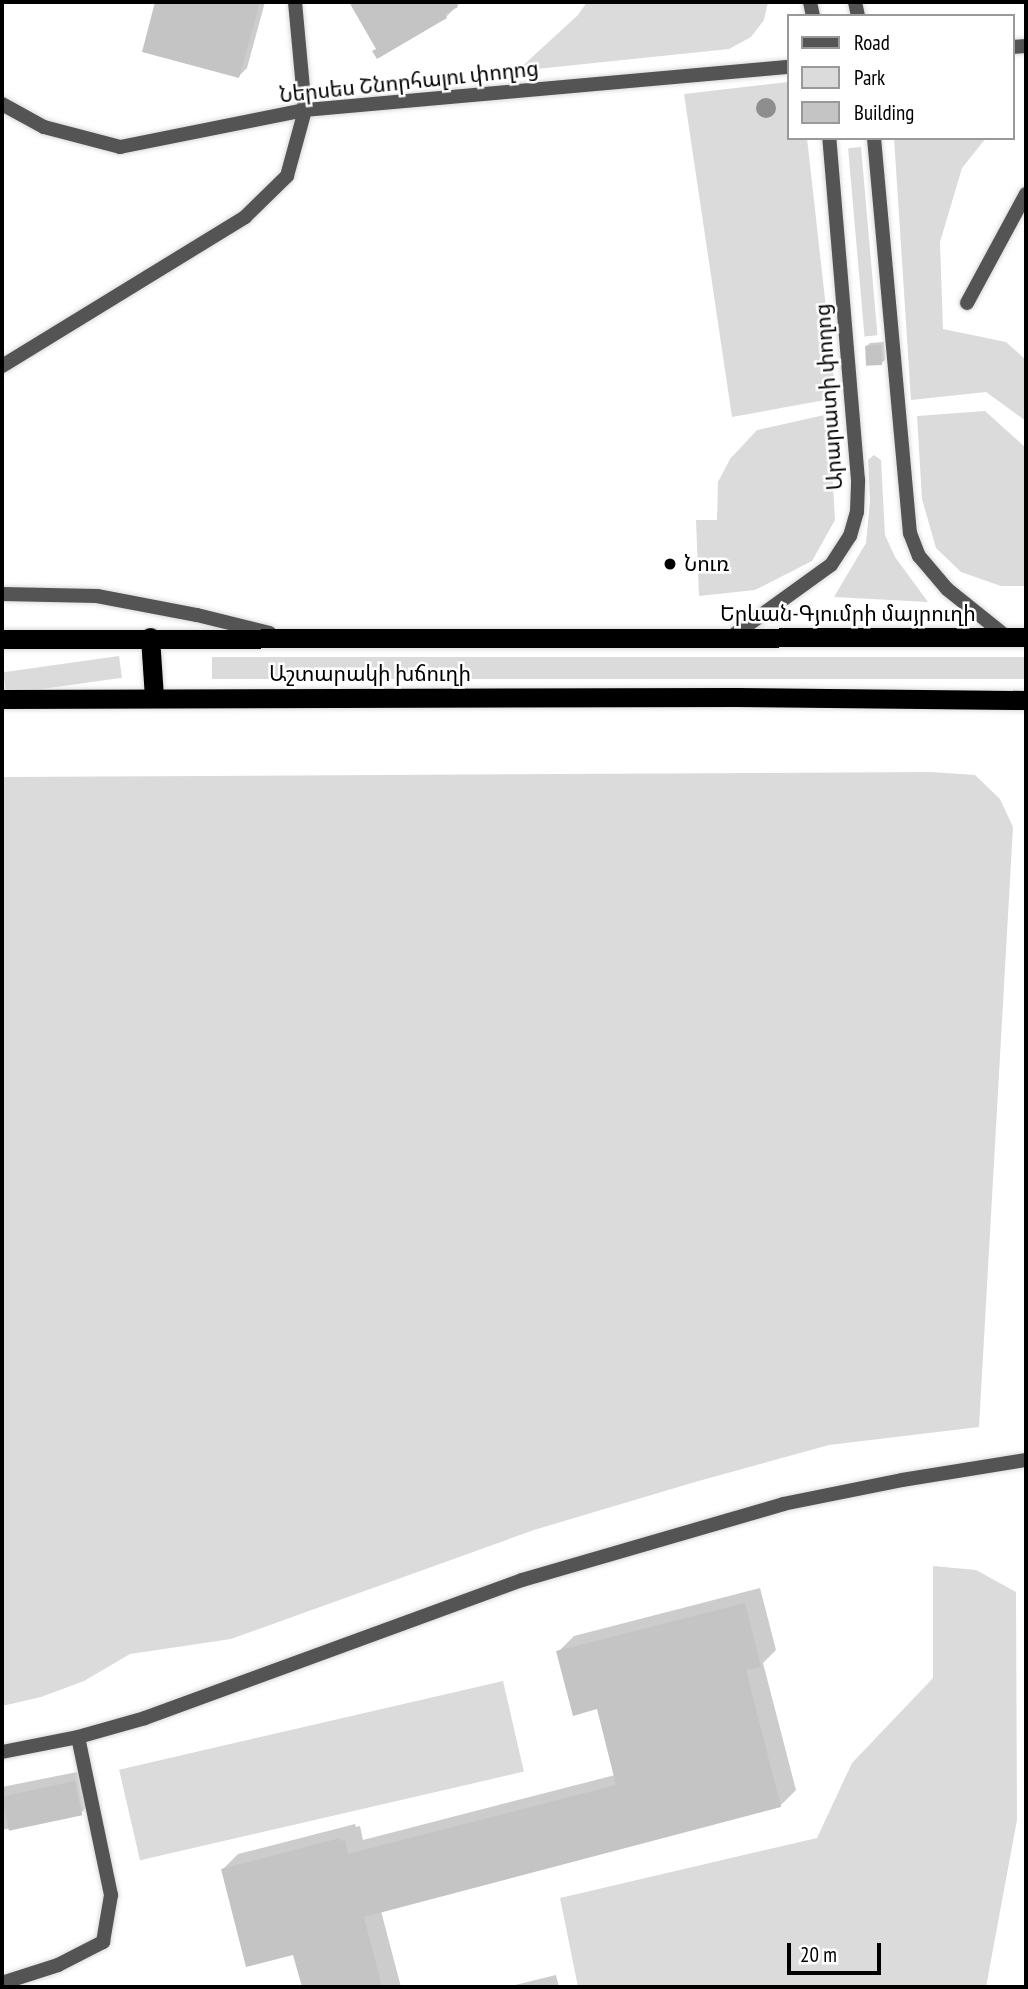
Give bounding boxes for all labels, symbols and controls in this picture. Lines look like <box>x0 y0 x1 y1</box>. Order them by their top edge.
legend <box>786 14 1014 140</box>
text: Road <box>854 29 890 56</box>
street label: Ներսես Շնորհալու փողոց <box>278 56 540 108</box>
text: Park <box>854 64 885 91</box>
text: Building <box>854 99 914 126</box>
street label: Արարատի փողոց <box>810 303 848 491</box>
place label: Նուռ <box>684 551 729 577</box>
marker: Նուռ <box>662 556 678 572</box>
street label: Երևան-Գյումրի մայրուղի <box>720 601 976 627</box>
street label: Աշտարակի խճուղի <box>269 661 471 687</box>
scale bar <box>790 1930 884 1974</box>
text: 20 m <box>800 1941 837 1968</box>

